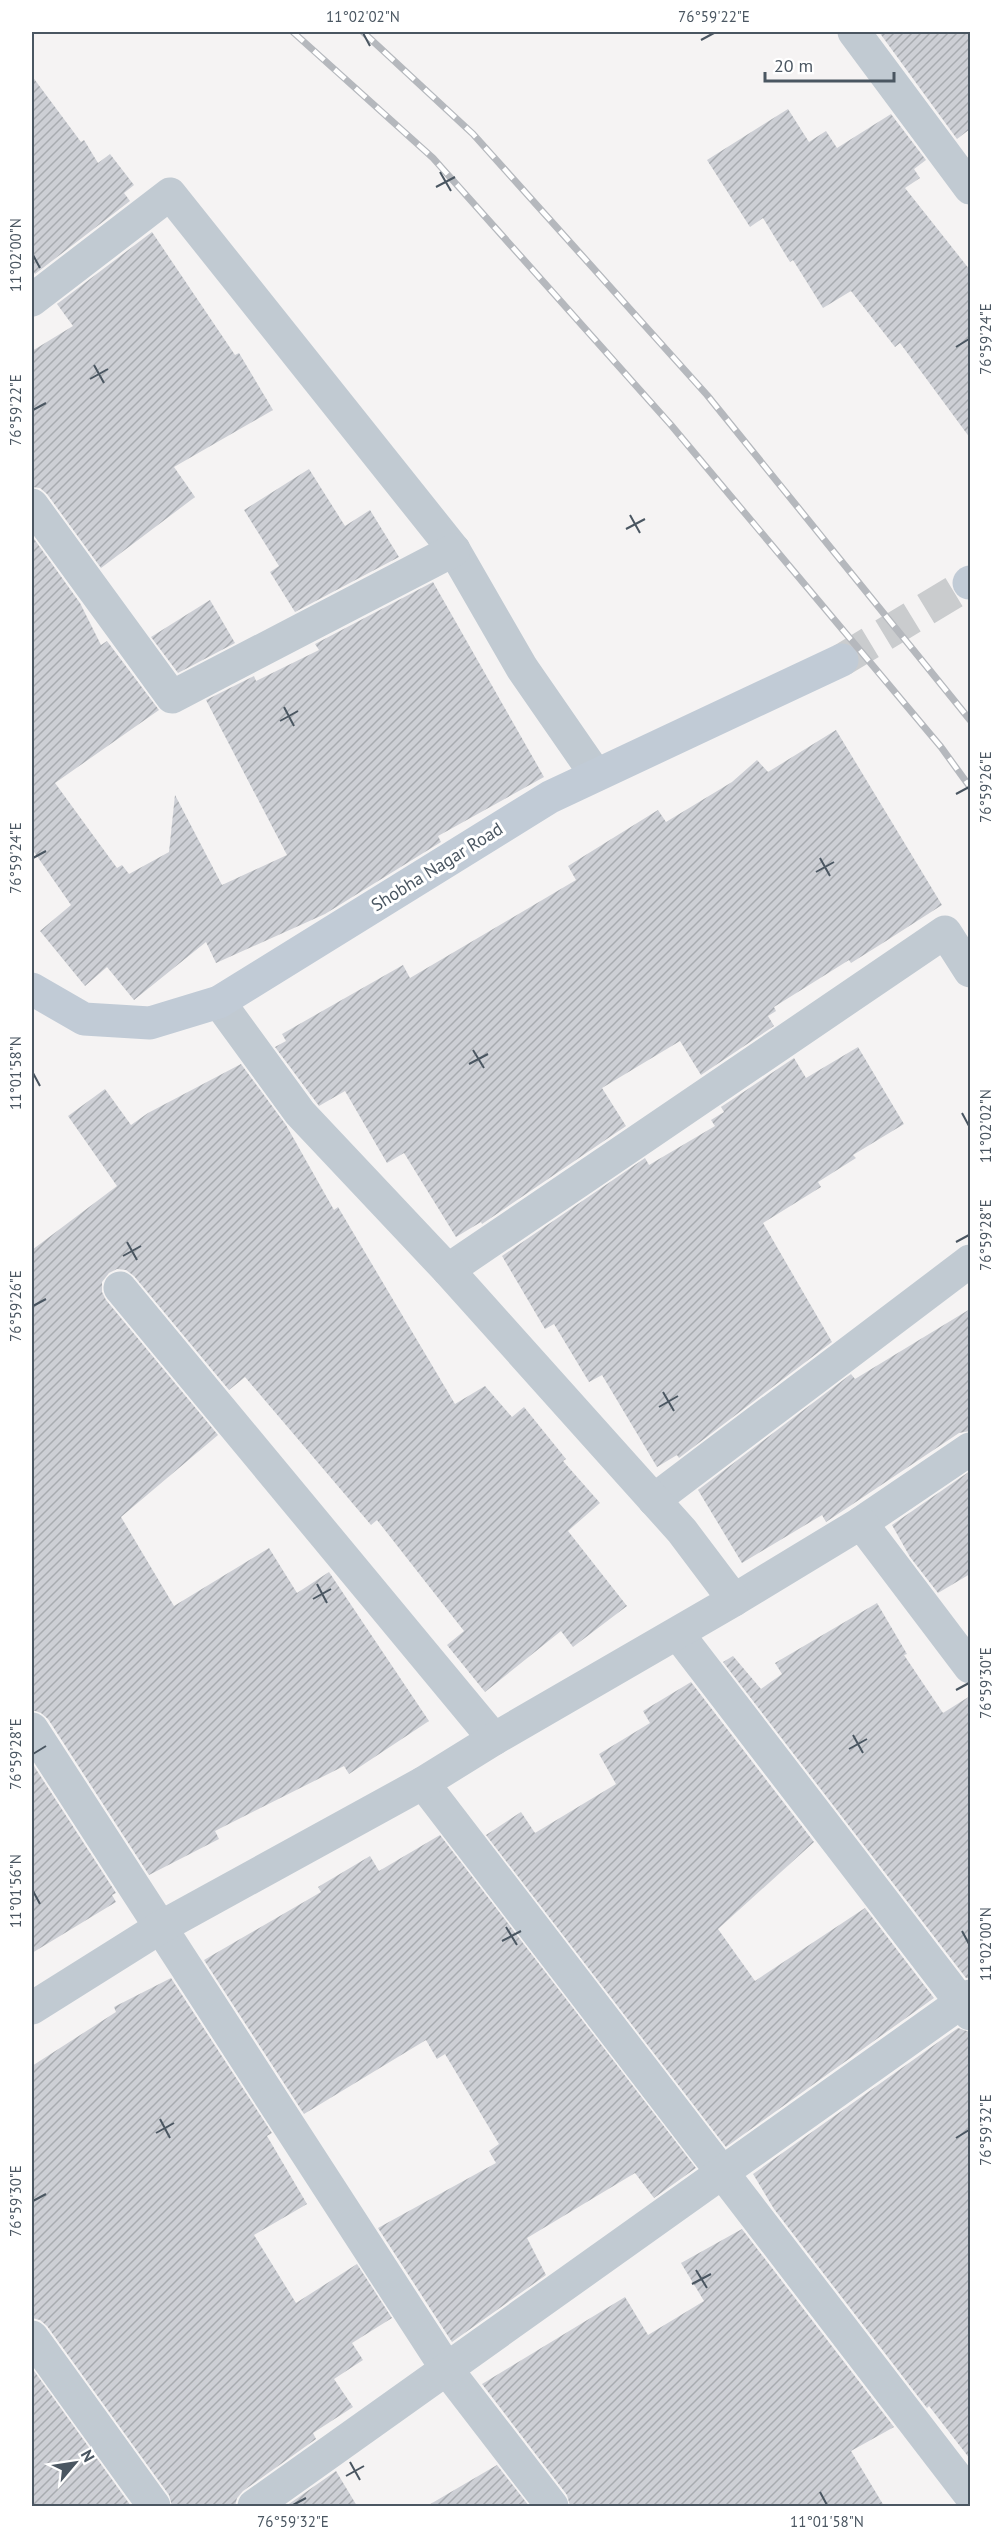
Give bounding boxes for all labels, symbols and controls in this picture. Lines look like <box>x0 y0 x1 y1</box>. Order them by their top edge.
text: 11°02'02"N <box>326 7 400 26</box>
text: 76°59'22"E <box>678 7 750 26</box>
scale bar <box>765 45 894 83</box>
text: 20 m <box>774 54 813 77</box>
text: 11°02'00"N <box>6 218 25 292</box>
text: 76°59'24"E <box>976 303 995 375</box>
text: 76°59'22"E <box>6 374 25 446</box>
text: 76°59'26"E <box>976 751 995 823</box>
street label: Shobha Nagar Road <box>367 817 507 916</box>
text: 76°59'24"E <box>6 822 25 894</box>
text: 11°01'58"N <box>6 1036 25 1110</box>
text: 11°02'02"N <box>976 1089 995 1163</box>
text: 76°59'28"E <box>976 1199 995 1271</box>
text: 76°59'26"E <box>6 1270 25 1342</box>
text: 76°59'30"E <box>976 1647 995 1719</box>
text: 76°59'28"E <box>6 1718 25 1790</box>
text: 11°01'56"N <box>6 1854 25 1928</box>
text: 11°02'00"N <box>976 1907 995 1981</box>
text: 76°59'32"E <box>976 2094 995 2166</box>
text: 76°59'30"E <box>6 2165 25 2237</box>
north arrow <box>45 2433 105 2493</box>
text: N <box>77 2446 99 2465</box>
text: 76°59'32"E <box>257 2512 329 2531</box>
text: 11°01'58"N <box>790 2512 864 2531</box>

